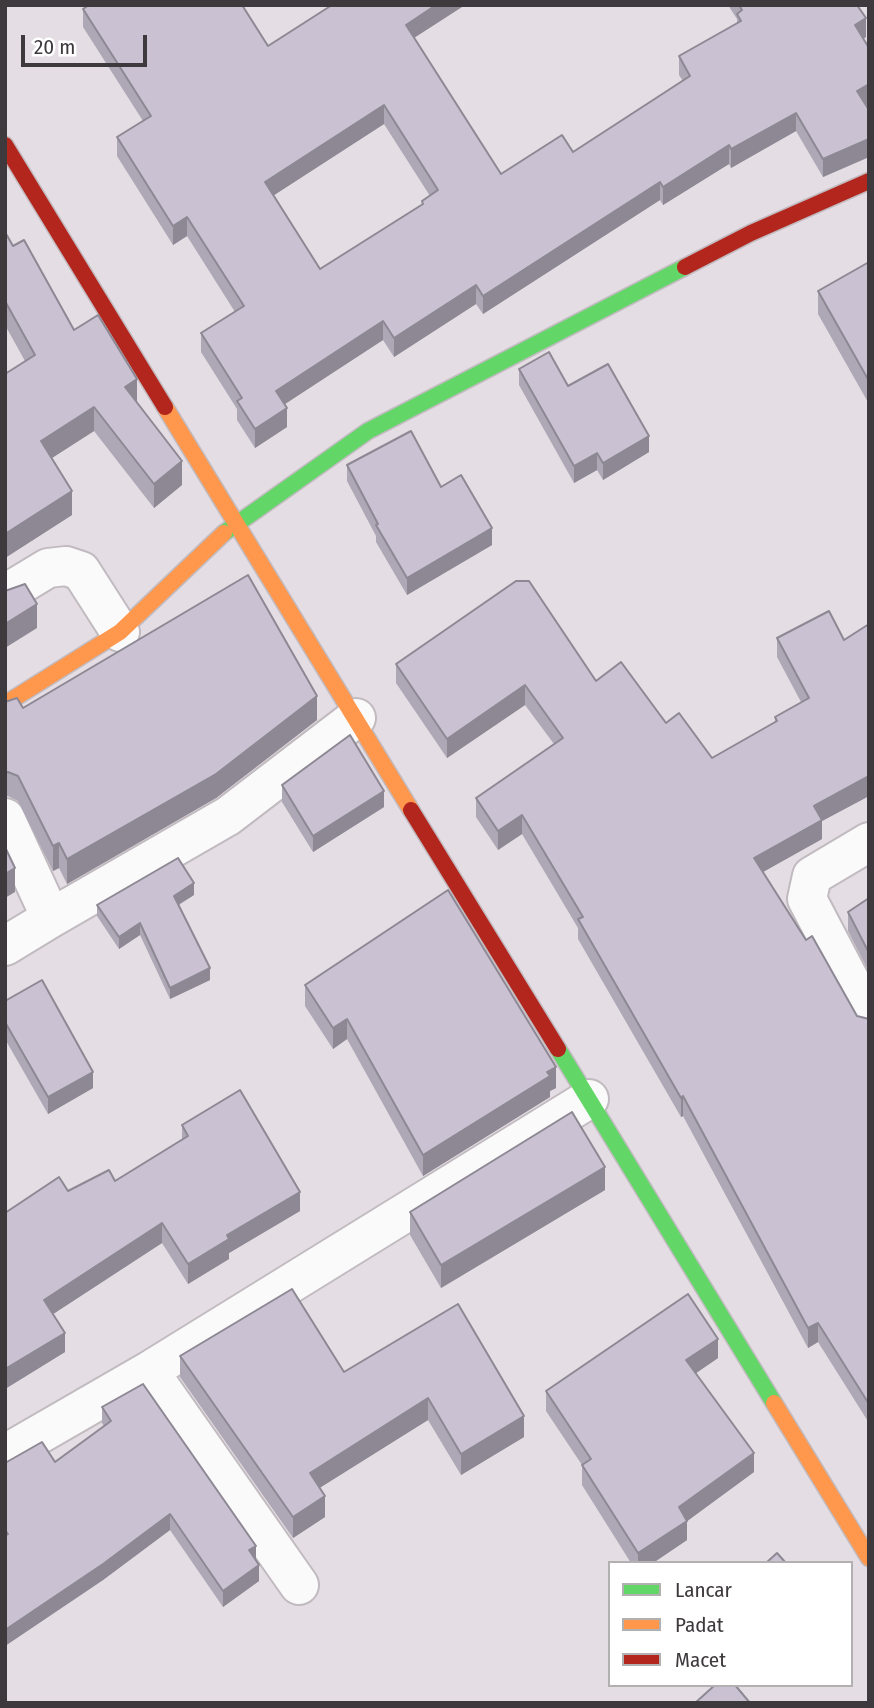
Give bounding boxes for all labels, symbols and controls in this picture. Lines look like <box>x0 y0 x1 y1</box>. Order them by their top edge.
scale bar <box>24 21 150 65</box>
text: 20 m <box>34 34 75 60</box>
legend <box>608 1561 853 1687</box>
text: Lancar <box>675 1577 732 1603</box>
text: Padat <box>675 1612 724 1638</box>
text: Macet <box>675 1647 726 1673</box>

